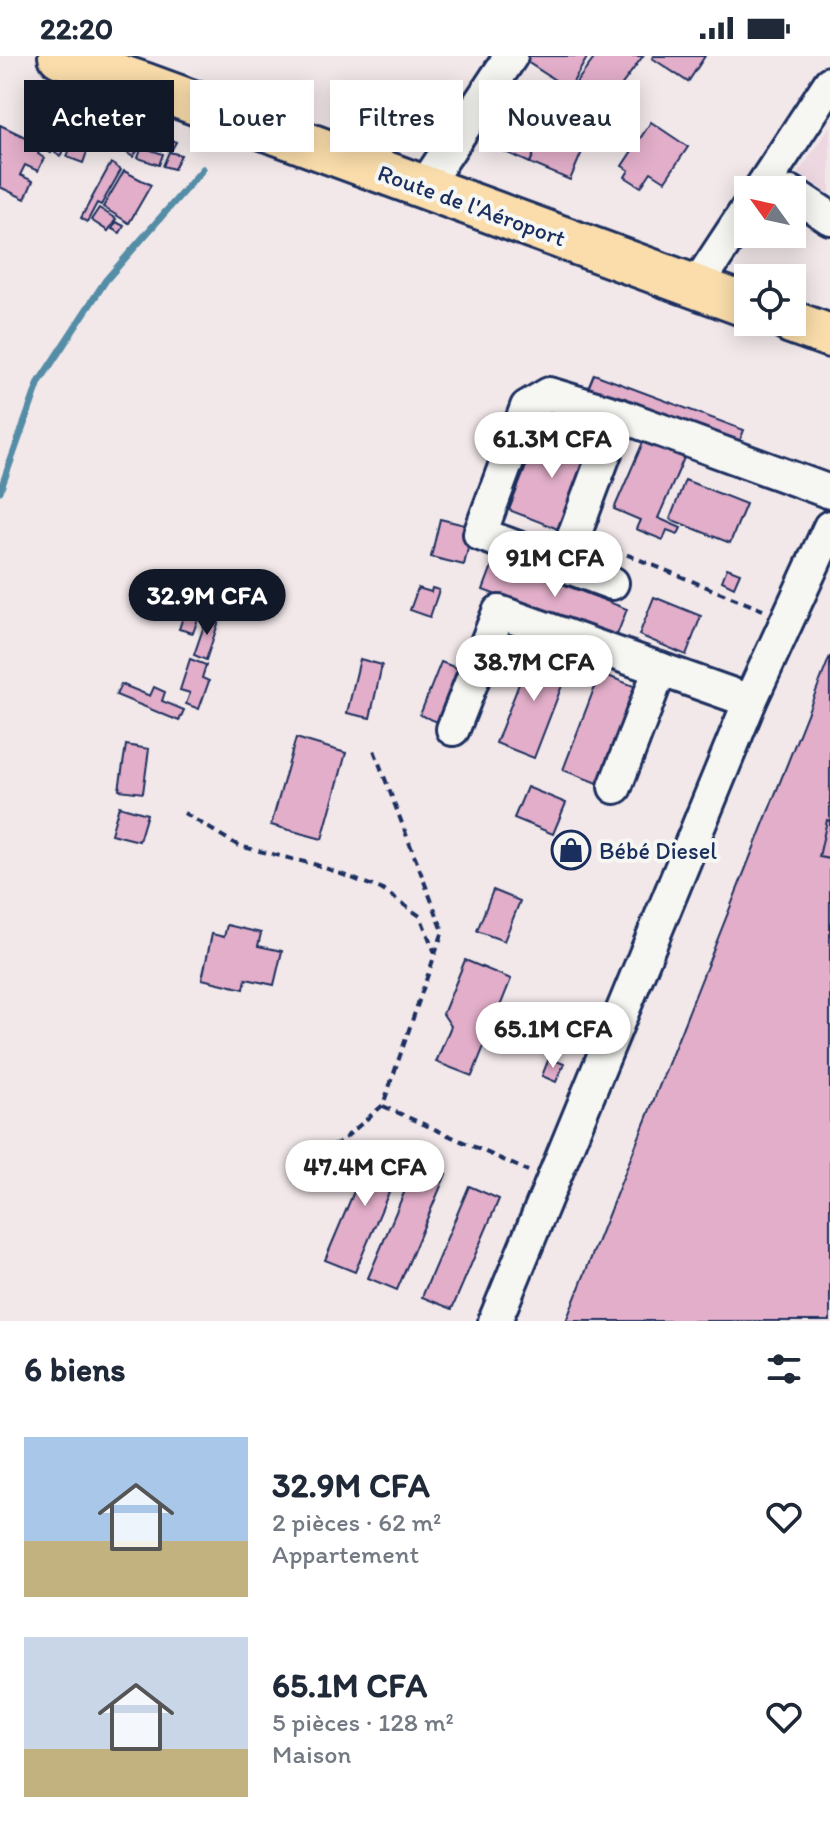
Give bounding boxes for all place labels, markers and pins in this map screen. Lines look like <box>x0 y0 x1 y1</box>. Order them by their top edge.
pin: 61.3M CFA <box>460 412 644 480</box>
pin: 91M CFA <box>481 531 629 599</box>
pin: 32.9M CFA <box>115 569 299 637</box>
pin: 38.7M CFA <box>442 635 626 703</box>
shop icon: Bébé Diesel <box>550 829 592 871</box>
place label: Bébé Diesel <box>599 836 717 865</box>
pin: 65.1M CFA <box>461 1002 645 1070</box>
pin: 47.4M CFA <box>273 1140 457 1208</box>

